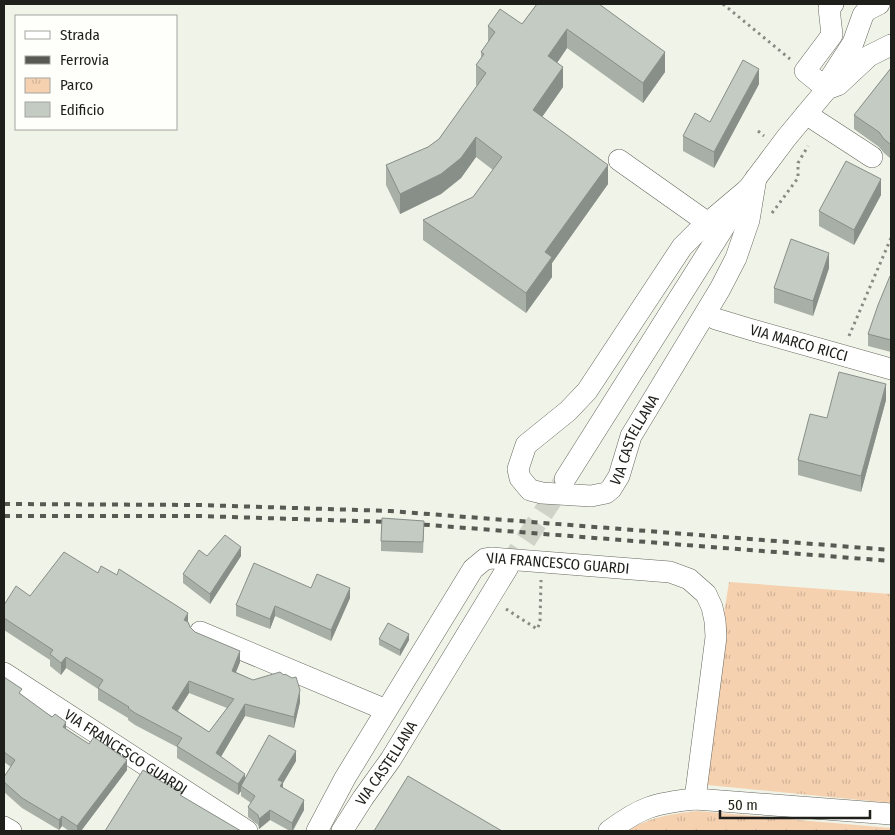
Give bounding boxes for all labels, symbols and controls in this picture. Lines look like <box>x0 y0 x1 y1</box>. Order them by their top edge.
legend <box>15 15 178 130</box>
text: Strada <box>60 26 100 44</box>
text: Ferrovia <box>60 51 109 69</box>
text: Parco <box>60 76 93 94</box>
text: Edificio <box>60 101 105 119</box>
street label: VIA MARCO RICCI <box>748 321 850 365</box>
street label: VIA CASTELLANA <box>606 391 663 489</box>
street label: VIA FRANCESCO GUARDI <box>486 549 630 578</box>
street label: VIA FRANCESCO GUARDI <box>61 706 190 799</box>
street label: VIA CASTELLANA <box>352 718 421 809</box>
scale bar <box>720 788 870 820</box>
text: 50 m <box>728 796 758 814</box>

